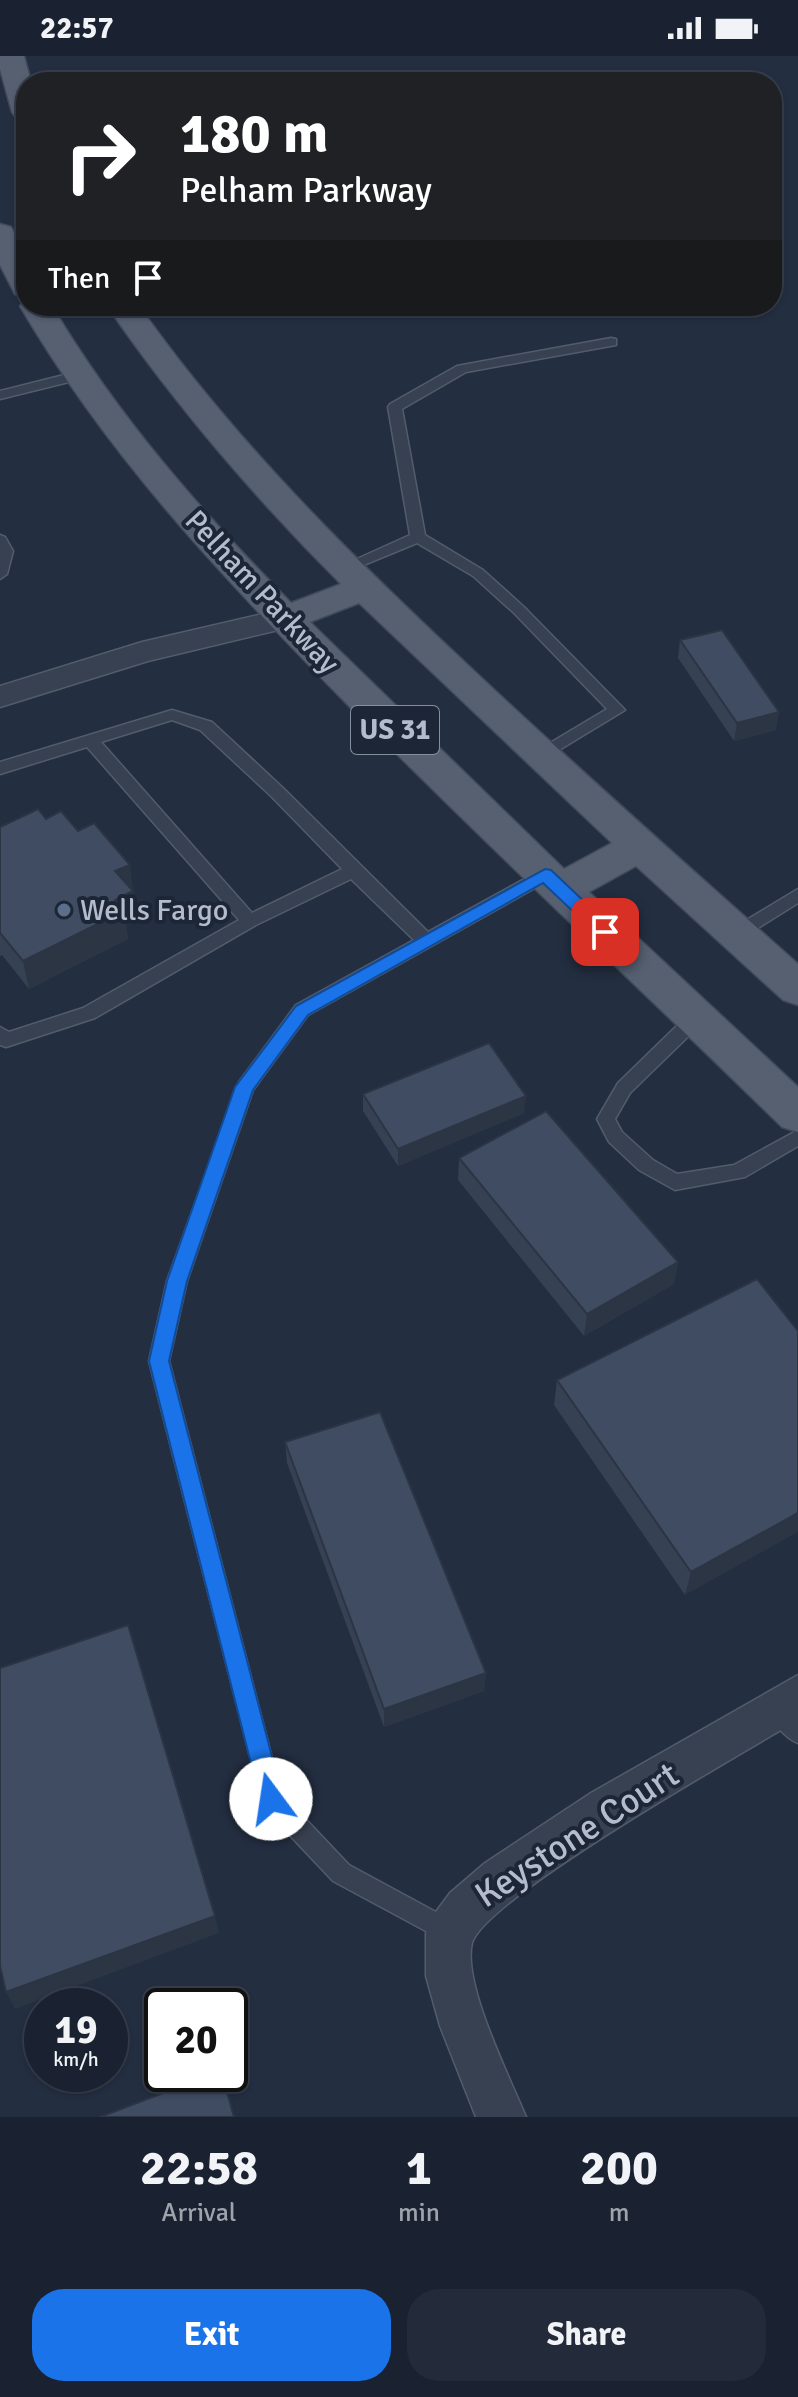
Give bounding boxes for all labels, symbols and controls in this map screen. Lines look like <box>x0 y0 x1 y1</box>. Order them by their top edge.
text: 22:57 <box>40 10 114 47</box>
text: 180 m <box>180 99 328 168</box>
icon: right <box>48 104 152 208</box>
text: Pelham Parkway <box>180 168 432 213</box>
icon: arrive <box>126 256 170 300</box>
text: Then <box>48 260 110 297</box>
street label: Pelham Parkway <box>177 503 347 681</box>
road number: US 31 <box>351 706 439 754</box>
place label: Wells Fargo <box>80 892 228 929</box>
pin <box>571 898 639 966</box>
marker: Wells Fargo <box>55 901 73 919</box>
icon: arrive <box>583 910 627 954</box>
street label: Keystone Court <box>467 1752 687 1918</box>
position arrow <box>229 1757 313 1841</box>
speed limit sign: 20 <box>144 1988 248 2092</box>
text: 19 <box>54 2005 98 2055</box>
text: km/h <box>53 2047 99 2072</box>
text: 22:58 <box>140 2139 258 2198</box>
text: 1 <box>406 2139 432 2198</box>
text: 200 <box>580 2139 658 2198</box>
text: Arrival <box>162 2197 236 2229</box>
text: min <box>398 2197 440 2229</box>
text: m <box>609 2197 629 2229</box>
button: Exit <box>32 2289 391 2381</box>
button: Share <box>407 2289 766 2381</box>

